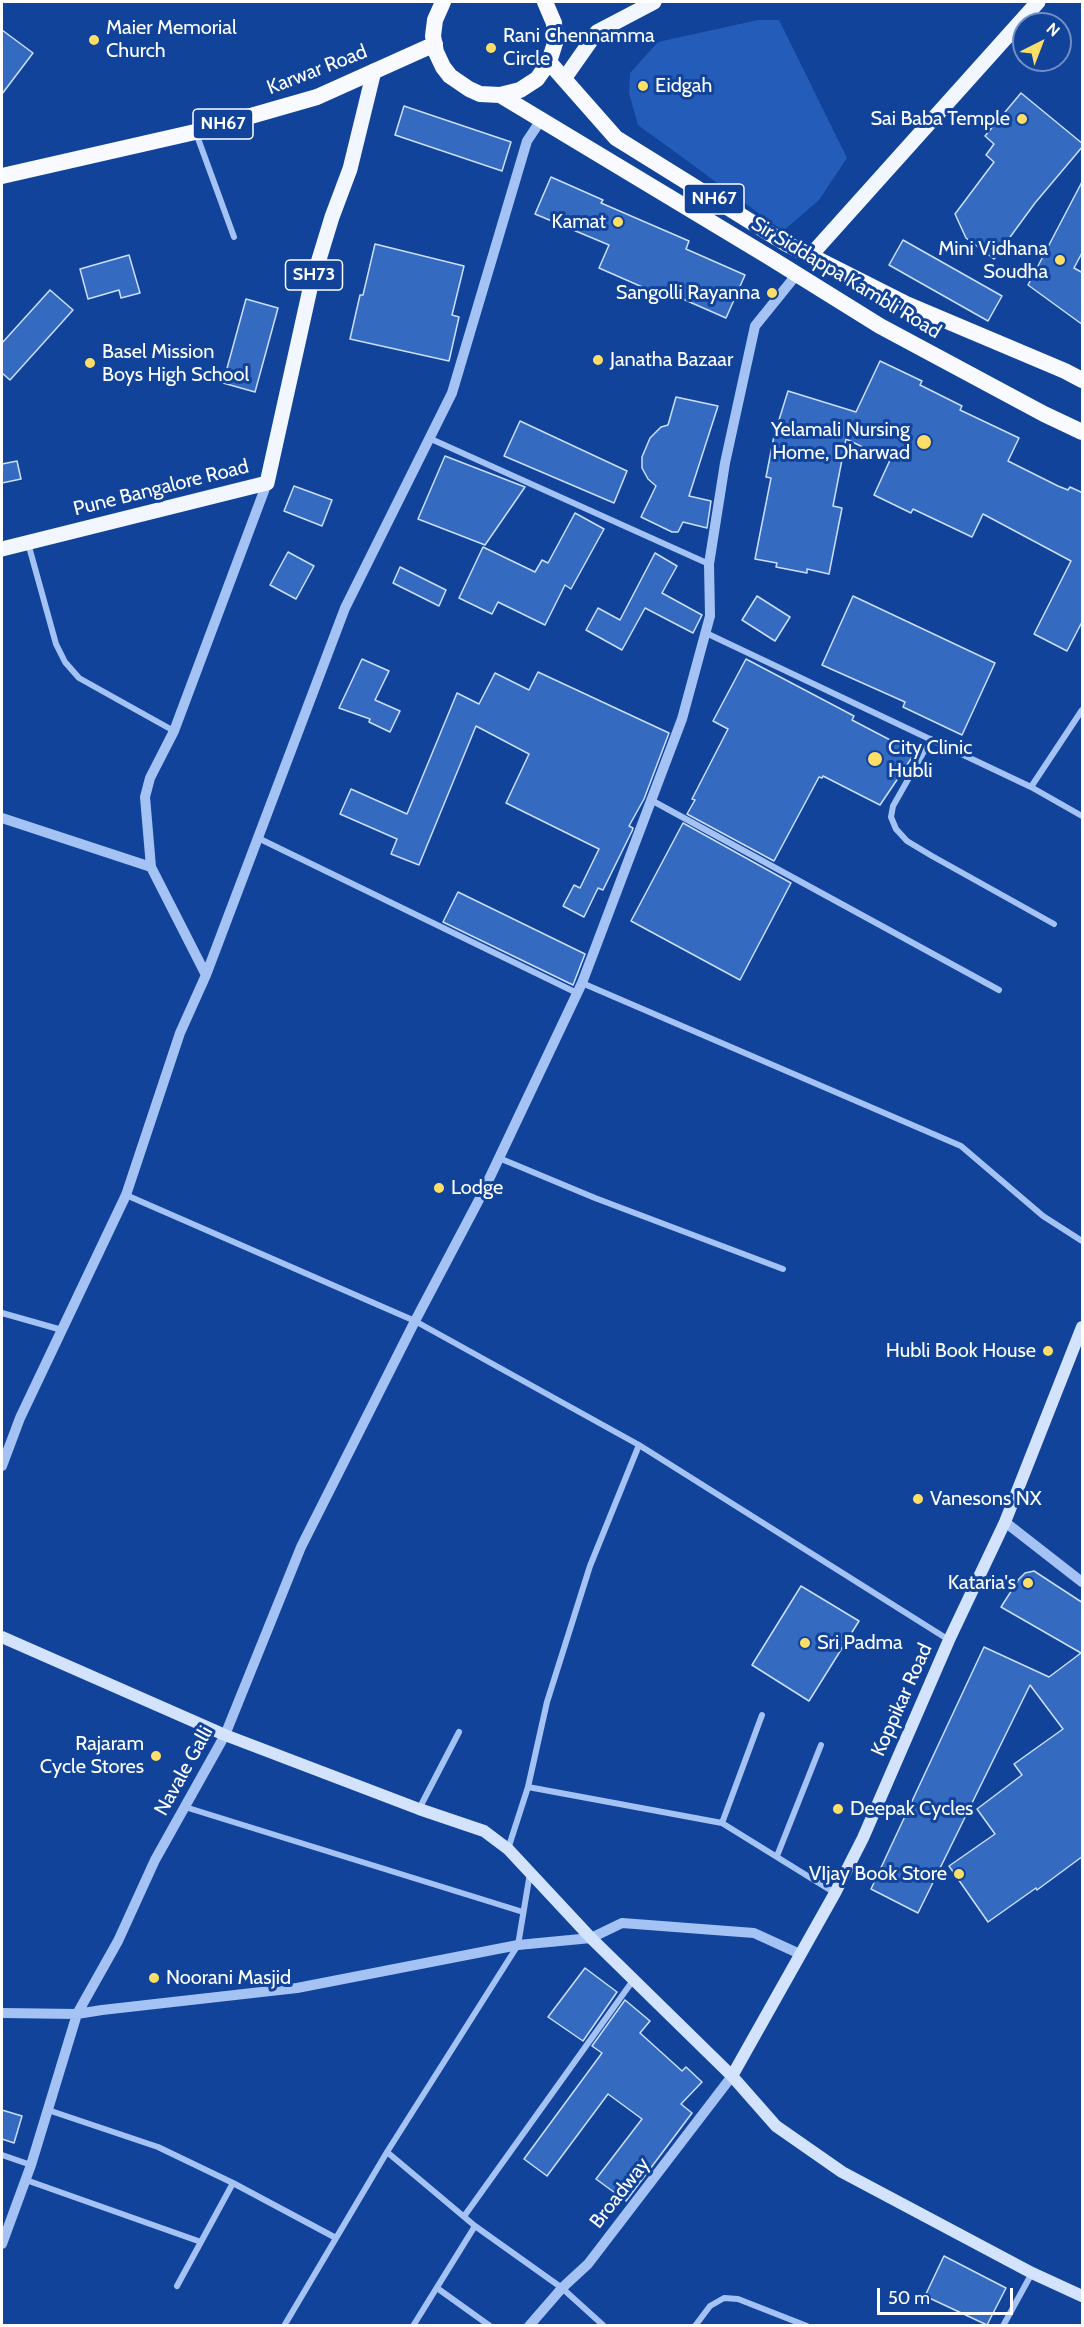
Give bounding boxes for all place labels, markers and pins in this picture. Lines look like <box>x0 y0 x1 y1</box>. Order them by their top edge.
place label: Maier Memorial Church <box>106 16 237 63</box>
place label: Rani Chennamma Circle <box>503 24 655 71</box>
marker: Maier Memorial Church <box>87 33 101 47</box>
marker: Rani Chennamma Circle <box>484 41 498 55</box>
place label: Eidgah <box>655 74 712 98</box>
marker: Eidgah <box>636 79 650 93</box>
place label: Sai Baba Temple <box>870 107 1010 131</box>
marker: Sai Baba Temple <box>1015 112 1029 126</box>
place label: Kamat <box>551 210 606 234</box>
marker: Kamat <box>611 215 625 229</box>
place label: Mini Vidhana Soudha <box>938 237 1048 284</box>
marker: Mini Vidhana Soudha <box>1053 253 1067 267</box>
place label: Sangolli Rayanna <box>616 281 760 305</box>
marker: Sangolli Rayanna <box>765 286 779 300</box>
place label: Basel Mission Boys High School <box>102 340 249 387</box>
place label: Janatha Bazaar <box>610 348 733 372</box>
marker: Janatha Bazaar <box>591 353 605 367</box>
marker: Basel Mission Boys High School <box>83 356 97 370</box>
place label: Yelamali Nursing Home, Dharwad <box>771 418 910 465</box>
marker: Yelamali Nursing Home, Dharwad <box>915 433 933 451</box>
place label: City Clinic Hubli <box>888 736 972 783</box>
marker: City Clinic Hubli <box>866 750 884 768</box>
place label: Lodge <box>451 1176 503 1200</box>
marker: Lodge <box>432 1181 446 1195</box>
place label: Hubli Book House <box>886 1339 1036 1363</box>
marker: Hubli Book House <box>1041 1344 1055 1358</box>
place label: Vanesons NX <box>930 1487 1042 1511</box>
marker: Vanesons NX <box>911 1492 925 1506</box>
place label: Kataria's <box>948 1571 1016 1595</box>
marker: Kataria's <box>1021 1576 1035 1590</box>
place label: Sri Padma <box>817 1631 903 1655</box>
marker: Sri Padma <box>798 1636 812 1650</box>
place label: Rajaram Cycle Stores <box>40 1732 144 1779</box>
marker: Rajaram Cycle Stores <box>149 1749 163 1763</box>
place label: Deepak Cycles <box>850 1797 973 1821</box>
marker: Deepak Cycles <box>831 1802 845 1816</box>
place label: VIjay Book Store <box>809 1862 947 1886</box>
marker: VIjay Book Store <box>952 1867 966 1881</box>
place label: Noorani Masjid <box>166 1966 291 1990</box>
marker: Noorani Masjid <box>147 1971 161 1985</box>

